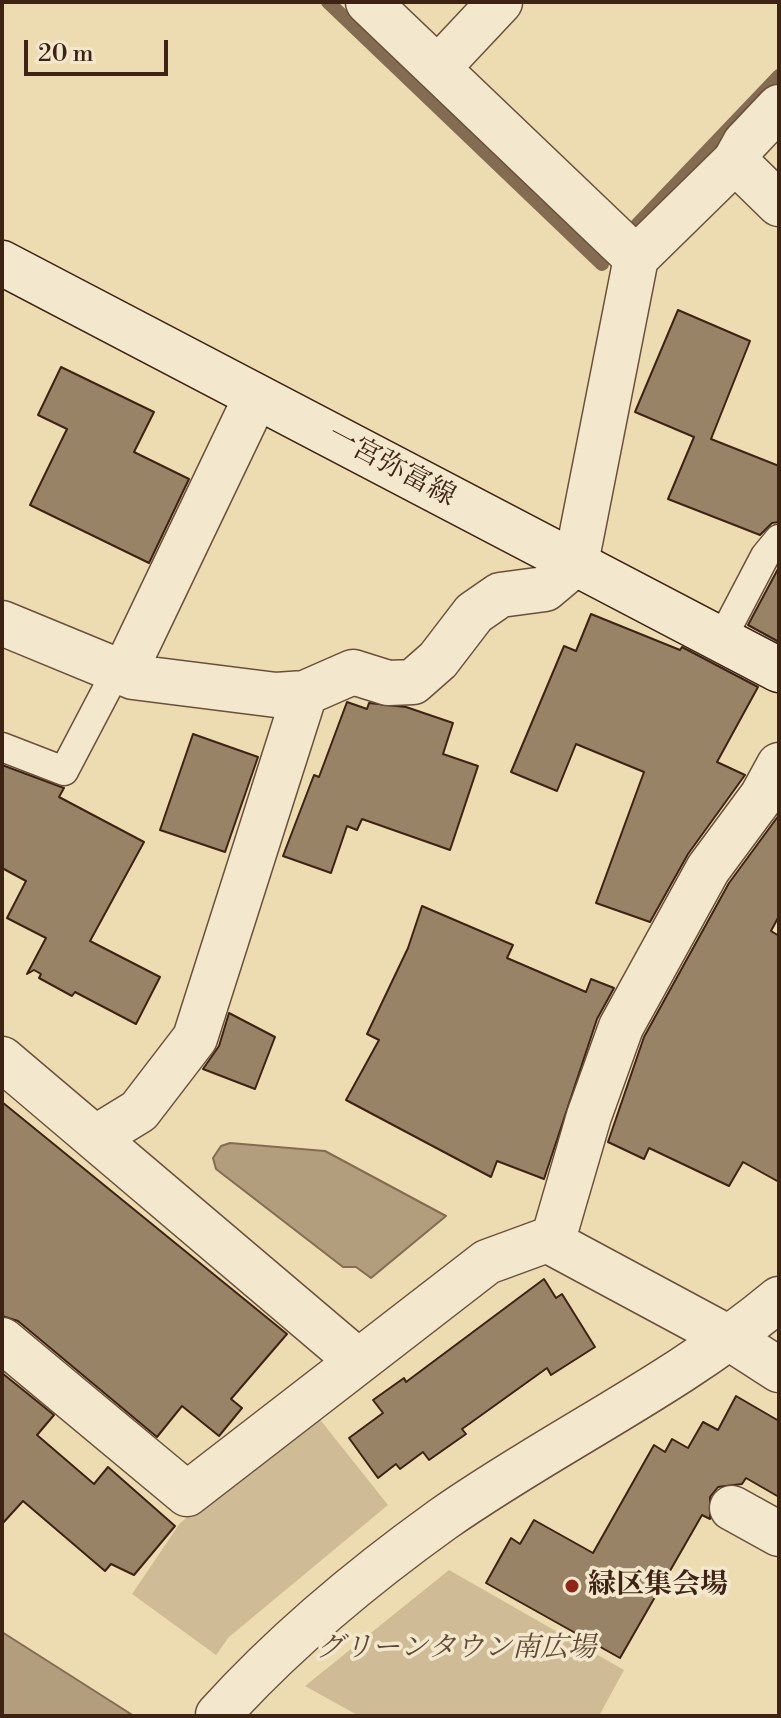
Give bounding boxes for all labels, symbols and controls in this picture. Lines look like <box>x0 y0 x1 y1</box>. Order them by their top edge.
scale bar <box>28 24 172 74</box>
text: 20 m <box>38 39 94 69</box>
street label: 一宮弥富線 <box>321 419 461 515</box>
place label: 緑区集会場 <box>588 1569 728 1603</box>
marker: 緑区集会場 <box>563 1577 581 1595</box>
park label: グリーンタウン南広場 <box>316 1632 596 1666</box>

